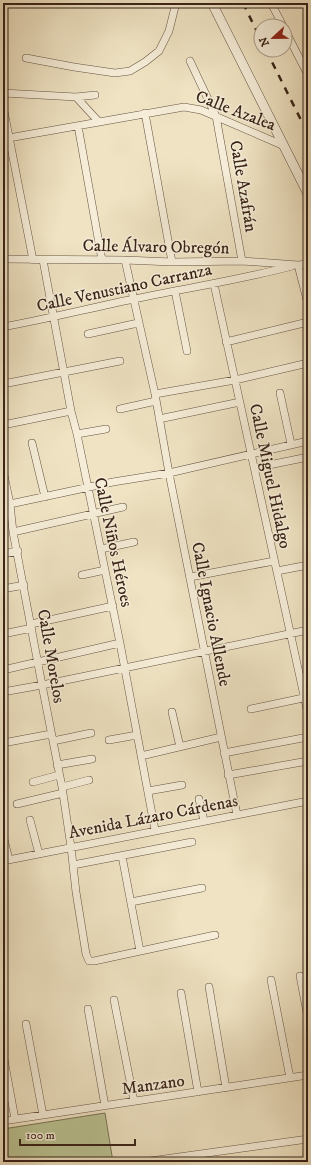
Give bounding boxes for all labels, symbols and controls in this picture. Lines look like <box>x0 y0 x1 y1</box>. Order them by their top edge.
north arrow <box>253 18 293 58</box>
text: N <box>256 35 273 48</box>
street label: Calle Azalea <box>192 86 280 137</box>
street label: Calle Azafrán <box>224 139 262 234</box>
street label: Calle Álvaro Obregón <box>82 234 230 259</box>
street label: Calle Venustiano Carranza <box>35 258 215 317</box>
street label: Calle Miguel Hidalgo <box>244 402 296 551</box>
street label: Calle Niños Héroes <box>89 475 138 609</box>
street label: Calle Ignacio Allende <box>186 540 236 688</box>
street label: Calle Morelos <box>32 607 70 705</box>
street label: Avenida Lázaro Cárdenas <box>67 790 240 844</box>
street label: Manzano <box>120 1070 186 1100</box>
scale bar <box>20 1121 135 1147</box>
text: 100 m <box>26 1128 55 1143</box>

